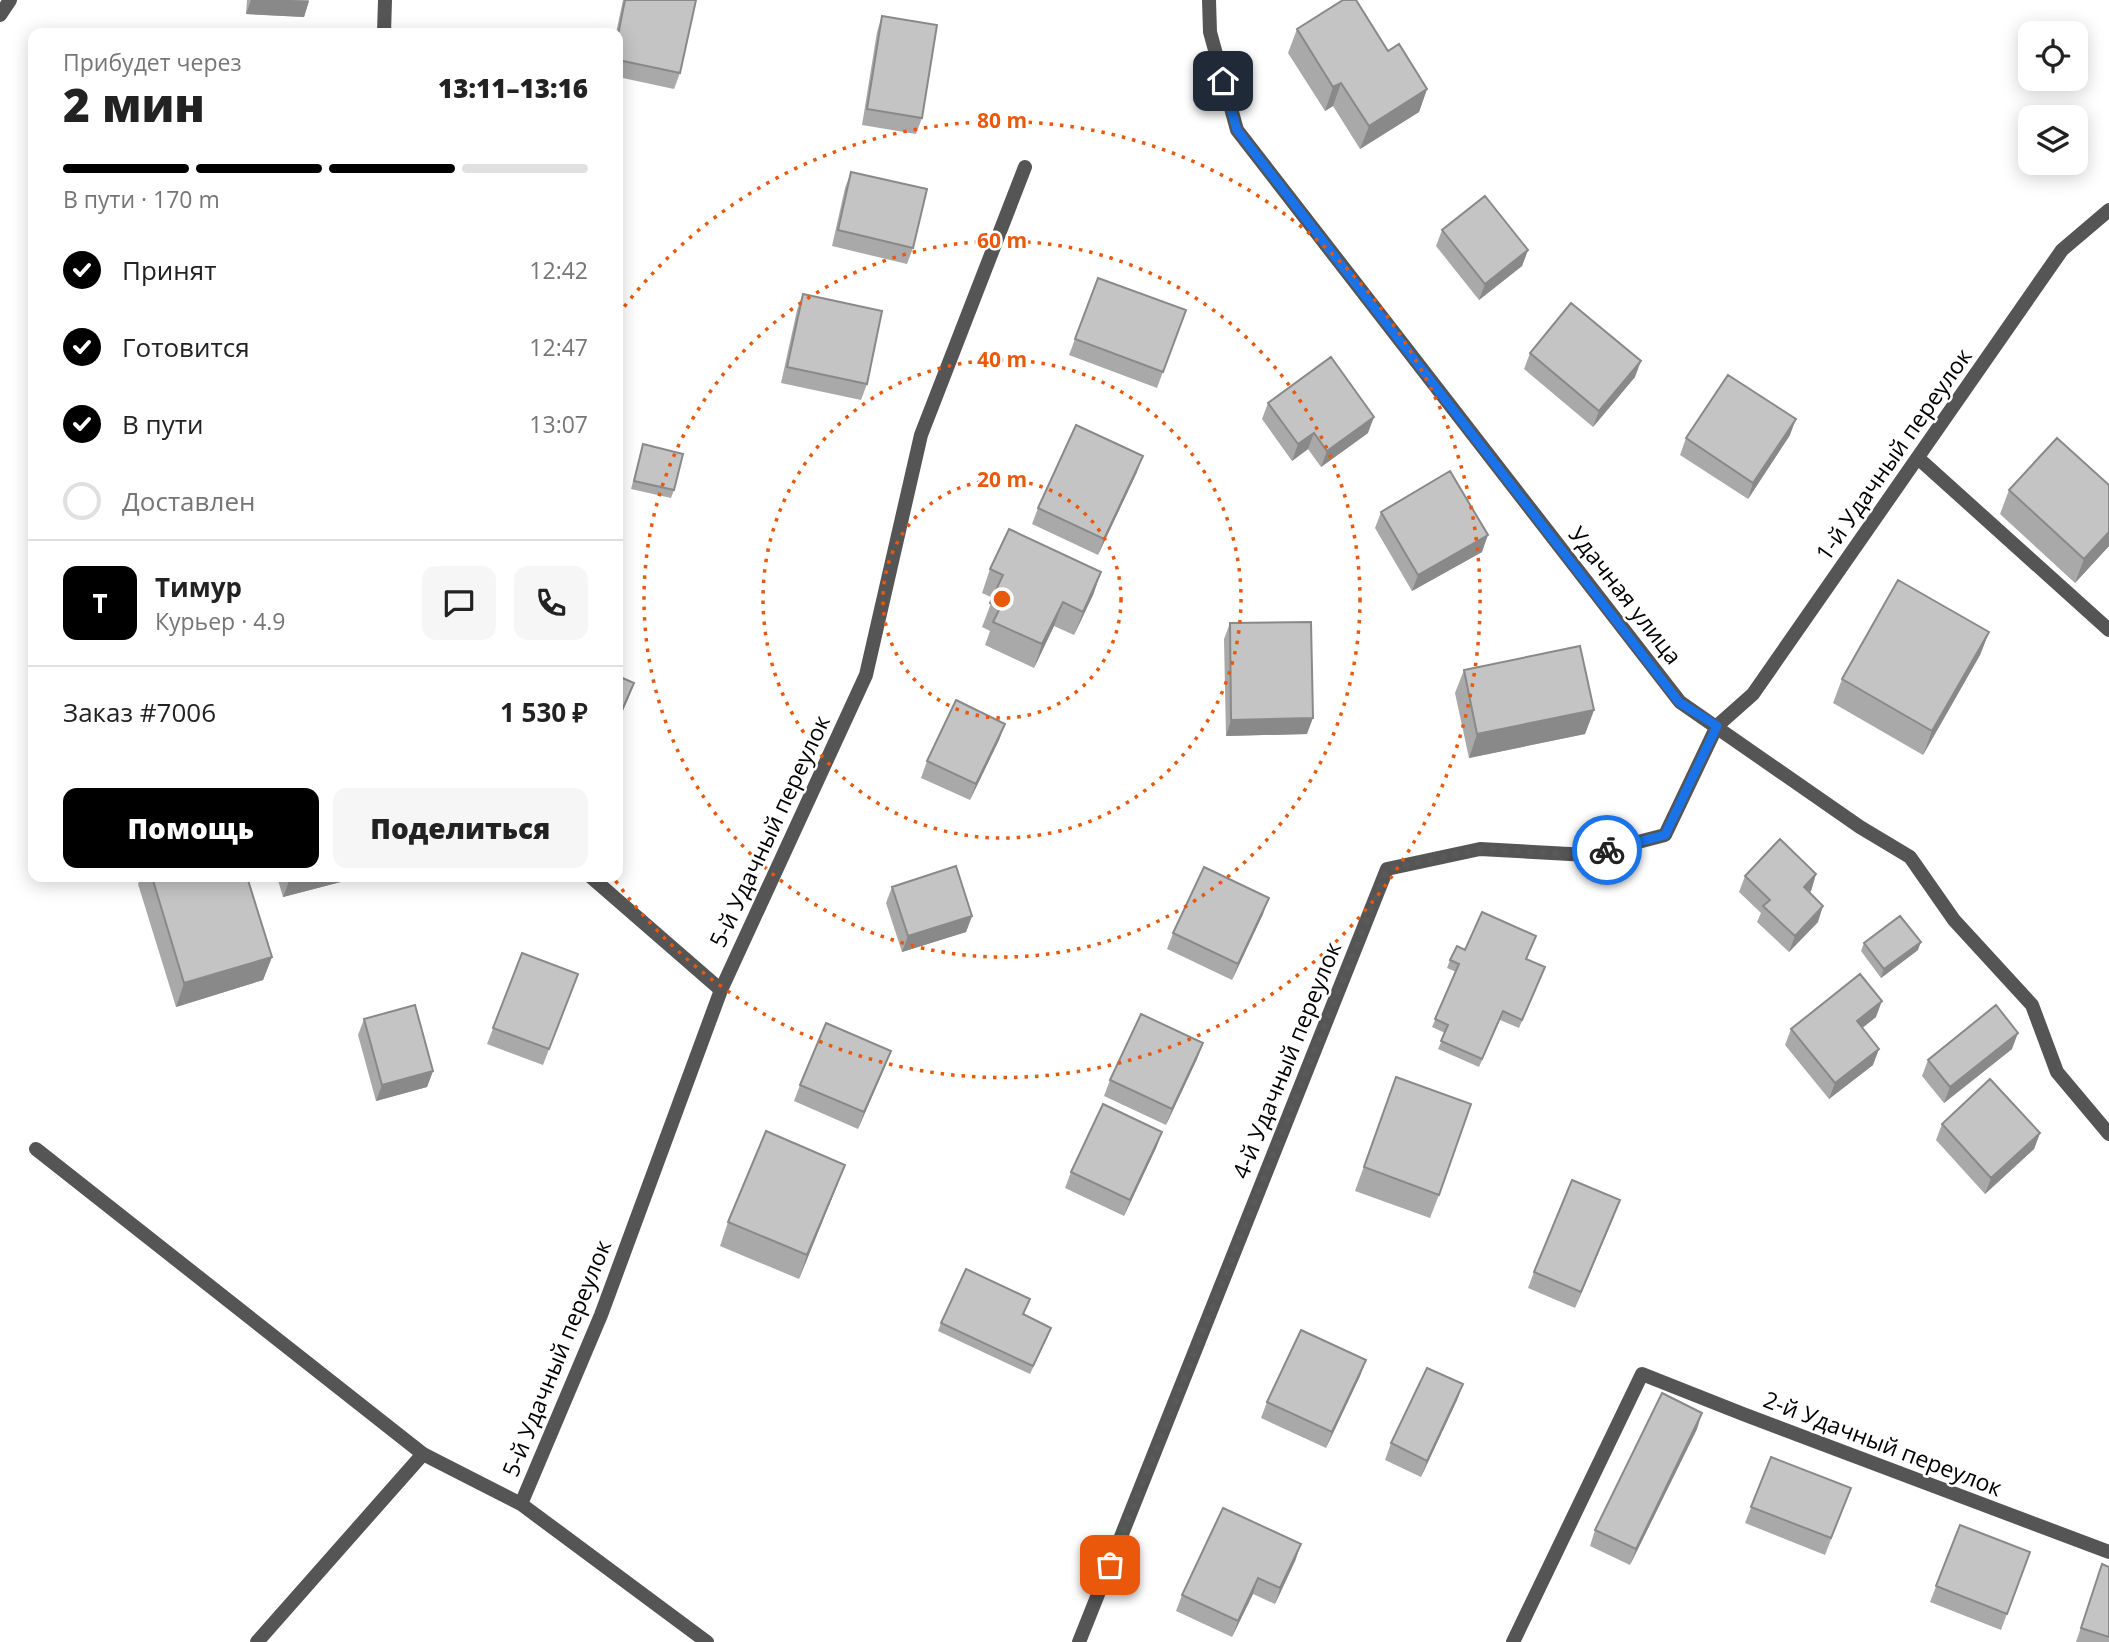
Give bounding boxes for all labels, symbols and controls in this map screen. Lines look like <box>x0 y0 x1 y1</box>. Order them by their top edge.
map controls <box>2018 21 2088 175</box>
button: locate <box>2018 21 2088 91</box>
text: Прибудет через <box>63 46 242 78</box>
pin <box>1193 51 1253 111</box>
icon: home <box>1204 62 1242 100</box>
text: 13:11–13:16 <box>438 70 588 106</box>
text: 2 мин <box>63 73 205 135</box>
button: layers <box>2018 105 2088 175</box>
text: 80 m <box>977 106 1027 134</box>
text: В пути · 170 m <box>63 183 220 215</box>
text: 60 m <box>977 226 1027 254</box>
icon: check <box>63 251 101 289</box>
text: Принят <box>122 252 216 288</box>
text: 12:42 <box>529 254 588 286</box>
icon: check <box>63 328 101 366</box>
text: Готовится <box>122 329 250 365</box>
text: 12:47 <box>529 331 588 363</box>
street label: 1-й Удачный переулок <box>1807 341 1979 567</box>
text: 40 m <box>977 345 1027 373</box>
icon: check <box>63 405 101 443</box>
text: В пути <box>122 406 203 442</box>
text: 13:07 <box>529 408 588 440</box>
text: 20 m <box>977 465 1027 493</box>
text: Доставлен <box>122 483 255 519</box>
street label: Удачная улица <box>1562 519 1690 671</box>
button: chat <box>422 566 496 640</box>
button: phone <box>514 566 588 640</box>
text: Тимур <box>155 569 242 605</box>
text: Т <box>92 585 108 621</box>
centre of rings <box>990 587 1014 611</box>
text: Курьер · 4.9 <box>155 605 286 637</box>
text: Заказ #7006 <box>63 694 216 730</box>
text: 1 530 ₽ <box>500 694 588 730</box>
street label: 5-й Удачный переулок <box>701 710 837 952</box>
button: Помощь <box>63 788 319 868</box>
button: Поделиться <box>333 788 588 868</box>
courier <box>1572 815 1642 885</box>
icon: bike <box>1588 831 1626 869</box>
street label: 4-й Удачный переулок <box>1224 937 1348 1183</box>
street label: 5-й Удачный переулок <box>494 1235 618 1481</box>
street label: 2-й Удачный переулок <box>1759 1383 2007 1503</box>
pin <box>1080 1535 1140 1595</box>
icon: bag <box>1091 1546 1129 1584</box>

